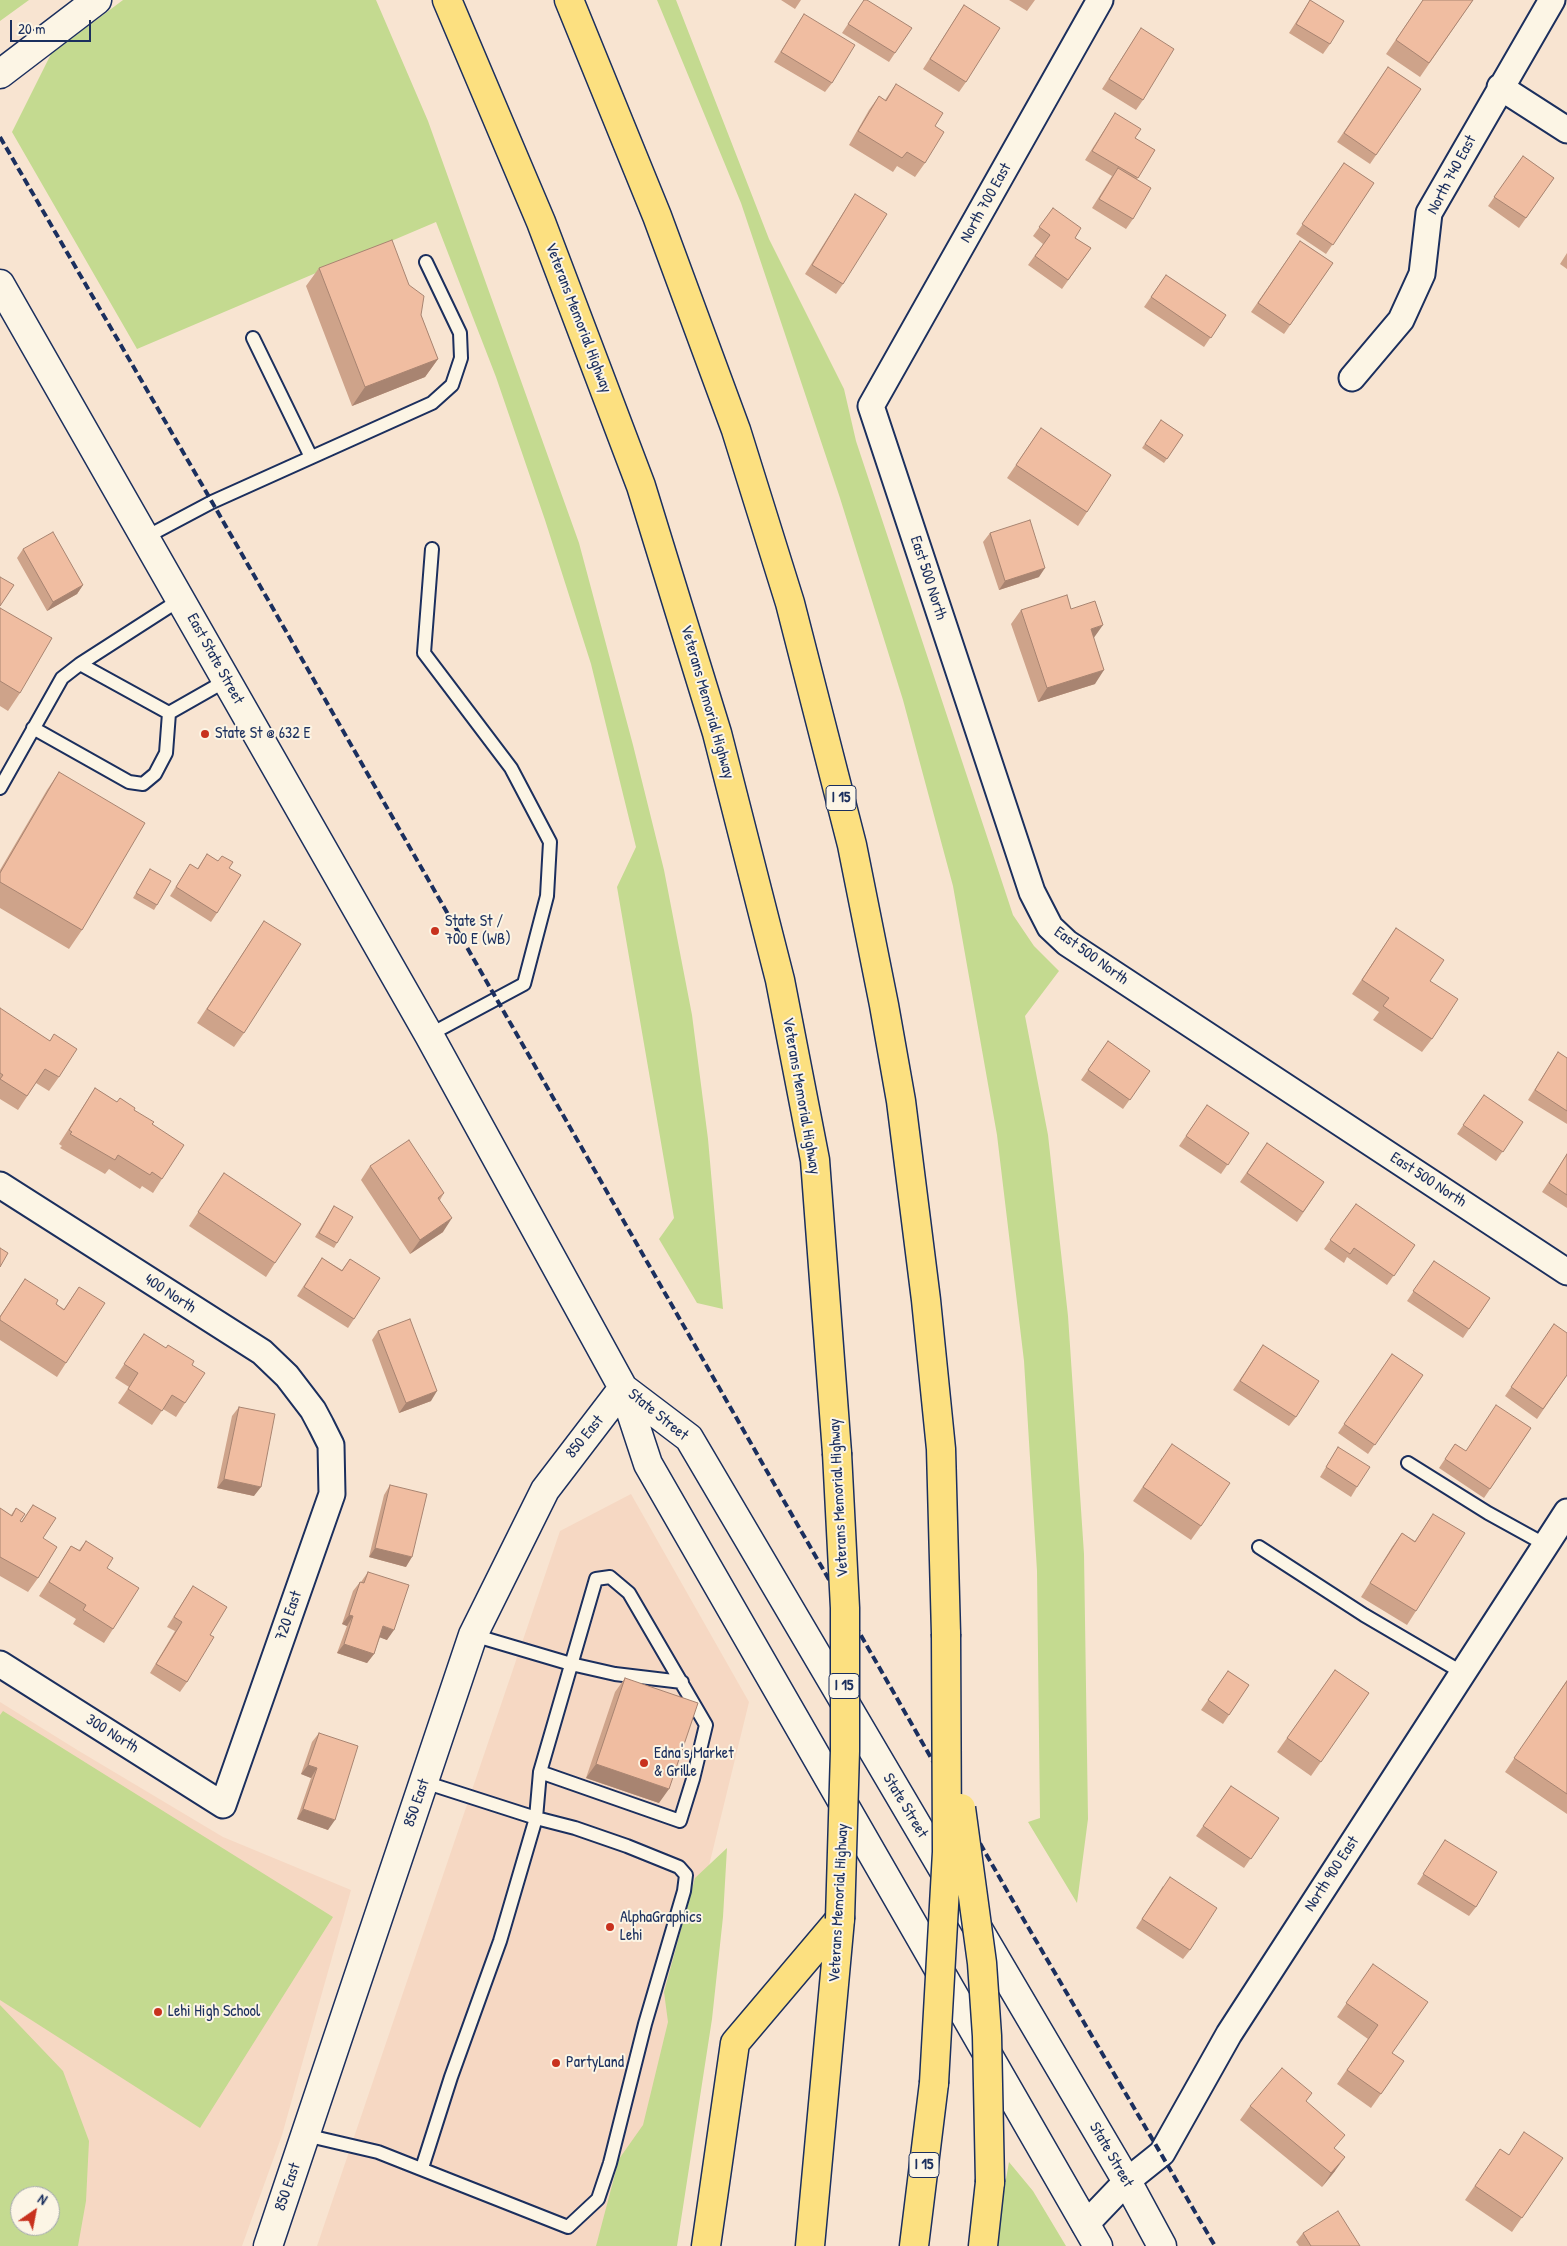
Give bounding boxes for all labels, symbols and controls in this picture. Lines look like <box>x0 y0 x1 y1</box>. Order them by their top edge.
scale bar <box>12 10 94 42</box>
text: 20 m <box>18 18 45 39</box>
street label: North 740 East <box>1423 132 1481 218</box>
street label: North 700 East <box>956 160 1016 246</box>
street label: Veterans Memorial Highway <box>541 240 615 396</box>
street label: East 500 North <box>905 534 951 622</box>
street label: East State Street <box>182 610 248 708</box>
street label: Veterans Memorial Highway <box>676 623 738 781</box>
place label: State St @ 632 E <box>215 724 310 744</box>
marker: State St @ 632 E <box>199 728 211 740</box>
road number: I 15 <box>826 786 856 810</box>
place label: State St / 700 E (WB) <box>445 912 511 950</box>
street label: East 500 North <box>1050 923 1132 989</box>
marker: State St / 700 E (WB) <box>429 925 441 937</box>
street label: Veterans Memorial Highway <box>778 1016 824 1176</box>
street label: East 500 North <box>1386 1148 1470 1212</box>
street label: 400 North <box>141 1270 199 1318</box>
street label: State Street <box>624 1385 692 1445</box>
street label: 850 East <box>562 1412 608 1462</box>
street label: Veterans Memorial Highway <box>825 1418 853 1578</box>
street label: 720 East <box>272 1589 306 1643</box>
road number: I 15 <box>829 1674 859 1698</box>
street label: 300 North <box>82 1710 142 1758</box>
place label: Edna's Market & Grille <box>654 1744 734 1782</box>
marker: Edna's Market & Grille <box>638 1757 650 1769</box>
street label: State Street <box>878 1770 932 1842</box>
street label: 850 East <box>400 1776 434 1830</box>
street label: Veterans Memorial Highway <box>825 1823 853 1983</box>
street label: North 900 East <box>1301 1833 1363 1915</box>
place label: AlphaGraphics Lehi <box>620 1908 702 1946</box>
marker: AlphaGraphics Lehi <box>604 1921 616 1933</box>
place label: Lehi High School <box>168 2002 260 2022</box>
marker: Lehi High School <box>152 2006 164 2018</box>
place label: PartyLand <box>566 2053 624 2073</box>
marker: PartyLand <box>550 2057 562 2069</box>
street label: State Street <box>1085 2119 1137 2191</box>
road number: I 15 <box>909 2152 939 2178</box>
street label: 850 East <box>271 2160 305 2214</box>
north arrow <box>10 2186 60 2236</box>
text: N <box>35 2189 51 2209</box>

